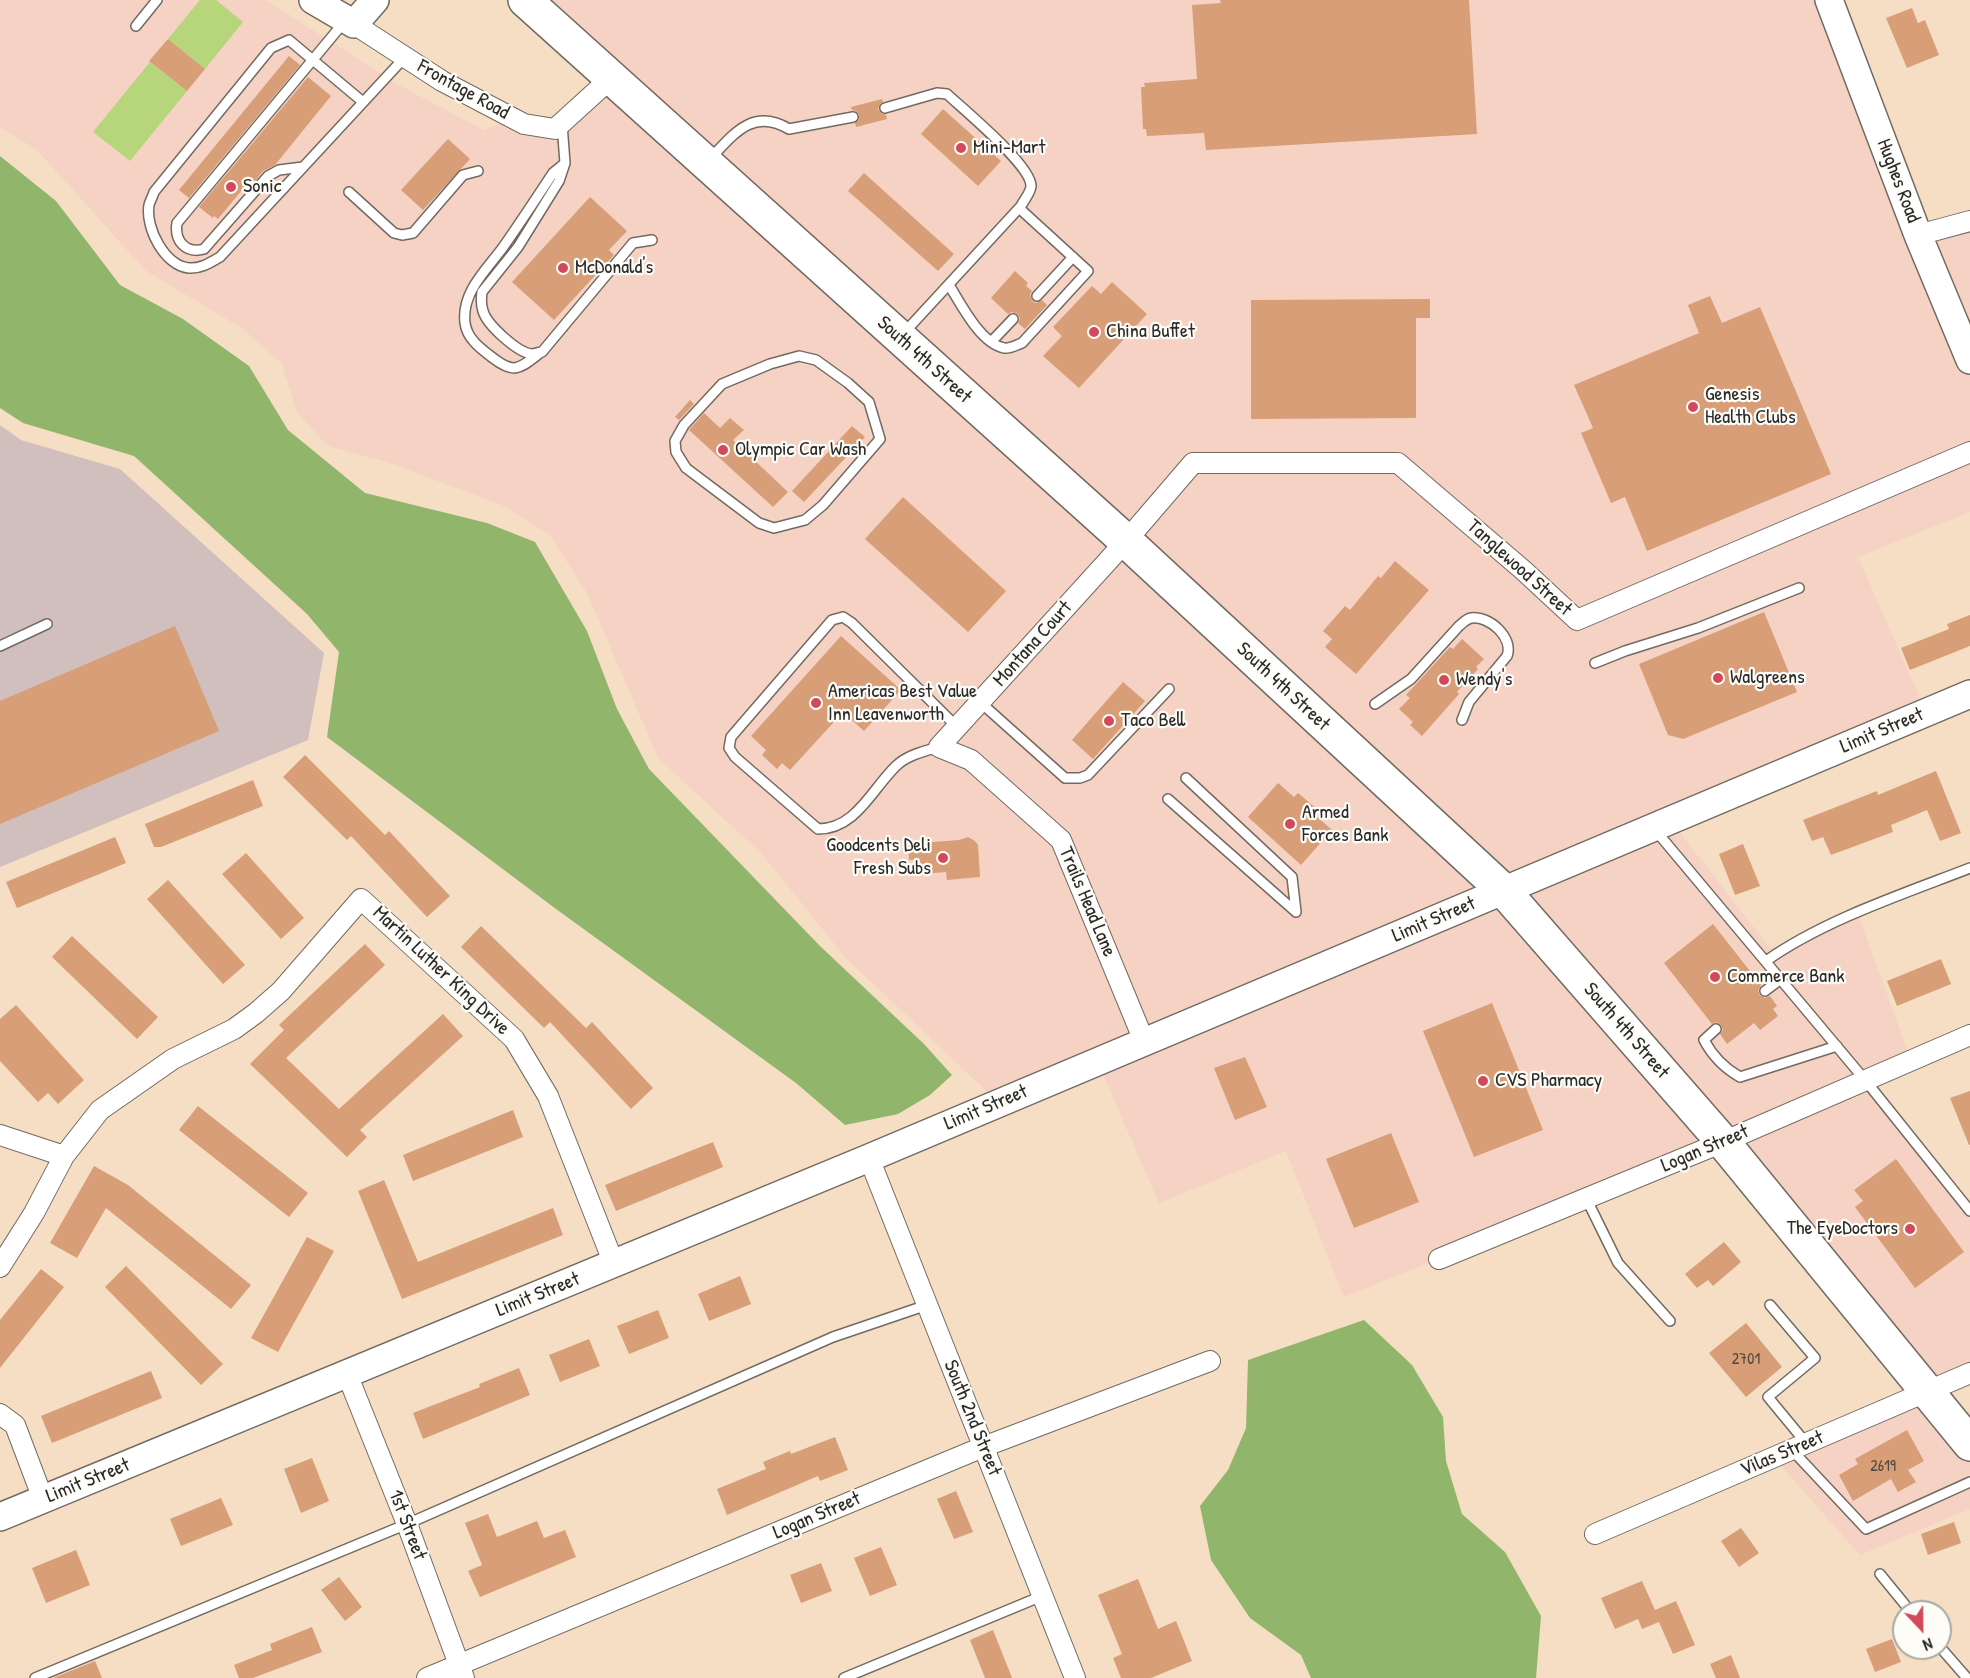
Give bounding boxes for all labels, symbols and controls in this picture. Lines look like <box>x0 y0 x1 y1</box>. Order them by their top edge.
street label: Frontage Road <box>413 55 513 125</box>
place label: Mini-Mart <box>973 136 1045 160</box>
street label: Hughes Road <box>1871 136 1925 226</box>
marker: Mini-Mart <box>954 141 968 155</box>
place label: Sonic <box>243 175 282 199</box>
marker: Sonic <box>224 180 238 194</box>
place label: McDonald's <box>575 256 653 280</box>
marker: McDonald's <box>556 261 570 275</box>
street label: South 4th Street <box>872 311 976 409</box>
place label: China Buffet <box>1106 320 1195 344</box>
marker: China Buffet <box>1087 325 1101 339</box>
place label: Genesis Health Clubs <box>1705 383 1796 430</box>
marker: Genesis Health Clubs <box>1686 400 1700 414</box>
place label: Olympic Car Wash <box>735 438 866 462</box>
marker: Olympic Car Wash <box>716 443 730 457</box>
street label: Tanglewood Street <box>1462 515 1576 621</box>
street label: Montana Court <box>988 596 1078 692</box>
street label: South 4th Street <box>1231 638 1335 736</box>
place label: Walgreens <box>1730 666 1805 690</box>
place label: Wendy's <box>1456 668 1513 692</box>
marker: Walgreens <box>1711 671 1725 685</box>
marker: Wendy's <box>1437 673 1451 687</box>
place label: Americas Best Value Inn Leavenworth <box>828 680 977 727</box>
marker: Americas Best Value Inn Leavenworth <box>809 696 823 710</box>
street label: Limit Street <box>1837 703 1927 759</box>
place label: Taco Bell <box>1121 709 1185 733</box>
marker: Taco Bell <box>1102 714 1116 728</box>
place label: Armed Forces Bank <box>1302 801 1389 848</box>
marker: Armed Forces Bank <box>1283 817 1297 831</box>
place label: Goodcents Deli Fresh Subs <box>826 834 931 881</box>
street label: Trails Head Lane <box>1053 844 1121 960</box>
marker: Goodcents Deli Fresh Subs <box>936 851 950 865</box>
street label: Limit Street <box>1389 892 1479 948</box>
street label: Martin Luther King Drive <box>368 901 514 1041</box>
place label: Commerce Bank <box>1727 965 1845 989</box>
marker: Commerce Bank <box>1708 970 1722 984</box>
street label: South 4th Street <box>1578 978 1674 1084</box>
place label: CVS Pharmacy <box>1495 1069 1602 1093</box>
marker: CVS Pharmacy <box>1476 1074 1490 1088</box>
street label: Limit Street <box>941 1080 1031 1136</box>
street label: Logan Street <box>1658 1120 1752 1178</box>
place label: The EyeDoctors <box>1787 1217 1898 1241</box>
marker: The EyeDoctors <box>1903 1222 1917 1236</box>
street label: Limit Street <box>493 1267 583 1323</box>
house number: 2701 <box>1732 1350 1760 1370</box>
street label: South 2nd Street <box>938 1357 1006 1479</box>
street label: Vilas Street <box>1737 1426 1827 1482</box>
street label: Limit Street <box>43 1453 133 1509</box>
house number: 2619 <box>1870 1457 1896 1477</box>
street label: 1st Street <box>383 1487 431 1563</box>
street label: Logan Street <box>770 1487 864 1545</box>
north arrow <box>1892 1600 1952 1660</box>
text: N <box>1920 1633 1936 1657</box>

